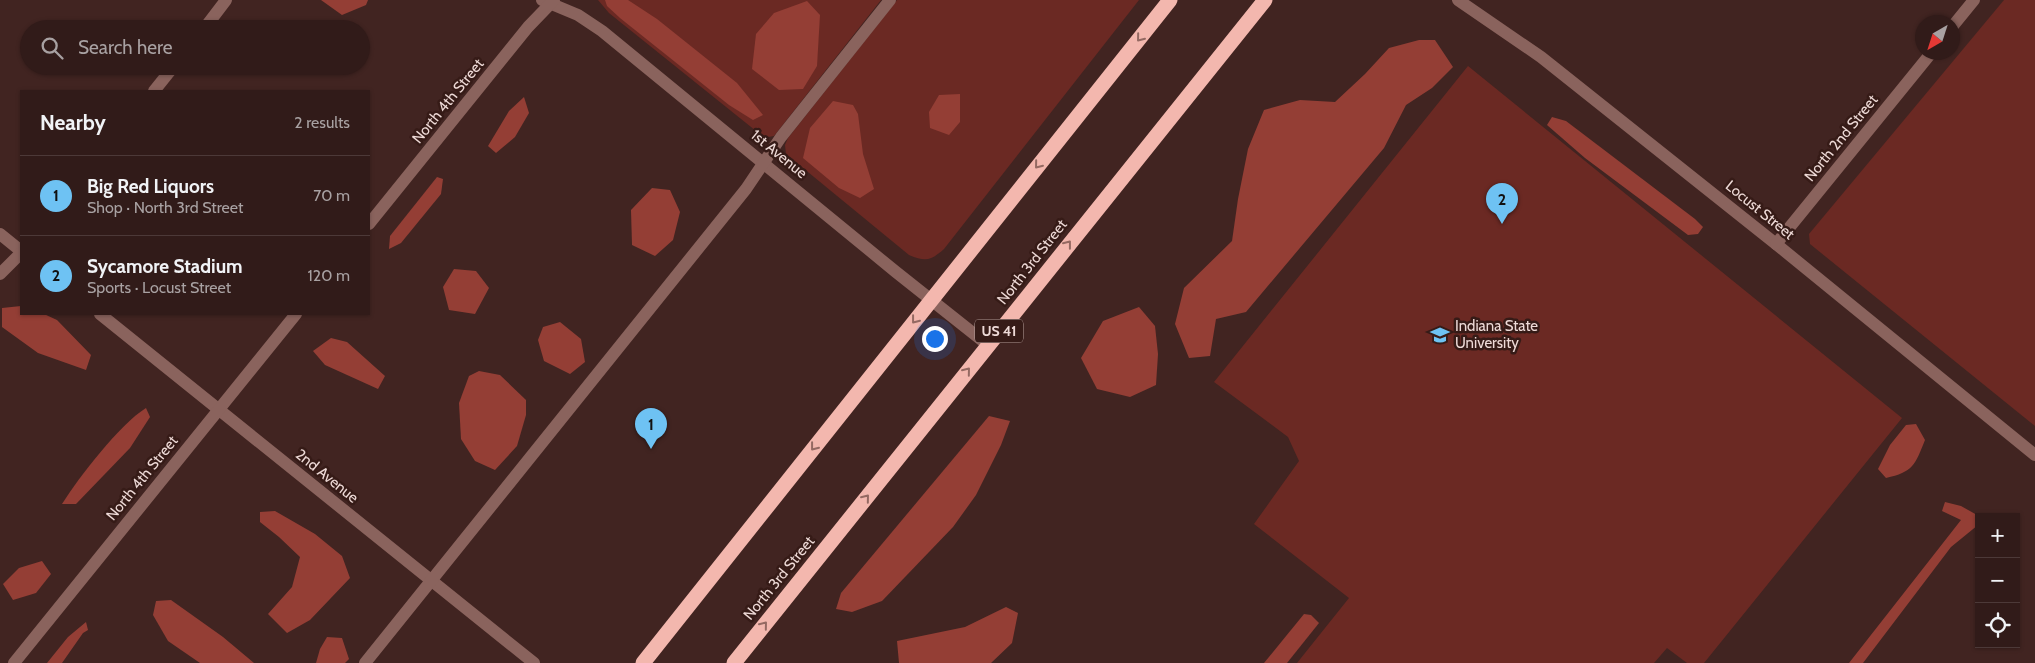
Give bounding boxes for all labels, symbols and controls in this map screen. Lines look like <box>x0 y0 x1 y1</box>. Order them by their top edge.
north arrow <box>1915 15 1960 60</box>
search box <box>20 20 370 75</box>
one-way arrow <box>1137 32 1145 41</box>
icon: search <box>38 34 66 62</box>
text: Search here <box>78 36 172 59</box>
street label: North 4th Street <box>408 55 488 147</box>
street label: North 2nd Street <box>1801 91 1881 185</box>
text: Nearby <box>40 110 106 135</box>
text: 2 results <box>294 113 350 132</box>
street label: 1st Avenue <box>747 126 811 182</box>
one-way arrow <box>1036 159 1044 168</box>
text: Big Red Liquors <box>87 175 214 198</box>
street label: Locust Street <box>1722 177 1798 243</box>
pin: 2 <box>1486 183 1518 224</box>
text: 1 <box>53 186 59 205</box>
text: 70 m <box>313 186 350 205</box>
text: Shop · North 3rd Street <box>87 198 243 217</box>
street label: North 3rd Street <box>993 216 1071 308</box>
one-way arrow <box>1063 241 1071 250</box>
text: Sycamore Stadium <box>87 255 243 278</box>
text: 2 <box>52 266 60 285</box>
text: 120 m <box>308 266 350 285</box>
text: Sports · Locust Street <box>87 278 231 297</box>
one-way arrow <box>912 314 921 323</box>
place label: Indiana State University <box>1455 317 1538 352</box>
road number: US 41 <box>975 320 1023 342</box>
school or university icon: Indiana State University <box>1429 324 1451 346</box>
your location <box>922 326 948 352</box>
one-way arrow <box>962 368 970 377</box>
pin: 1 <box>635 408 667 449</box>
street label: North 4th Street <box>102 432 182 524</box>
one-way arrow <box>812 441 820 450</box>
street label: 2nd Avenue <box>292 445 362 507</box>
one-way arrow <box>860 495 868 504</box>
map controls <box>1975 513 2020 648</box>
button: + <box>1975 513 2020 558</box>
street label: North 3rd Street <box>740 532 818 624</box>
button: − <box>1975 558 2020 603</box>
button: locate <box>1975 603 2020 648</box>
one-way arrow <box>759 622 767 631</box>

